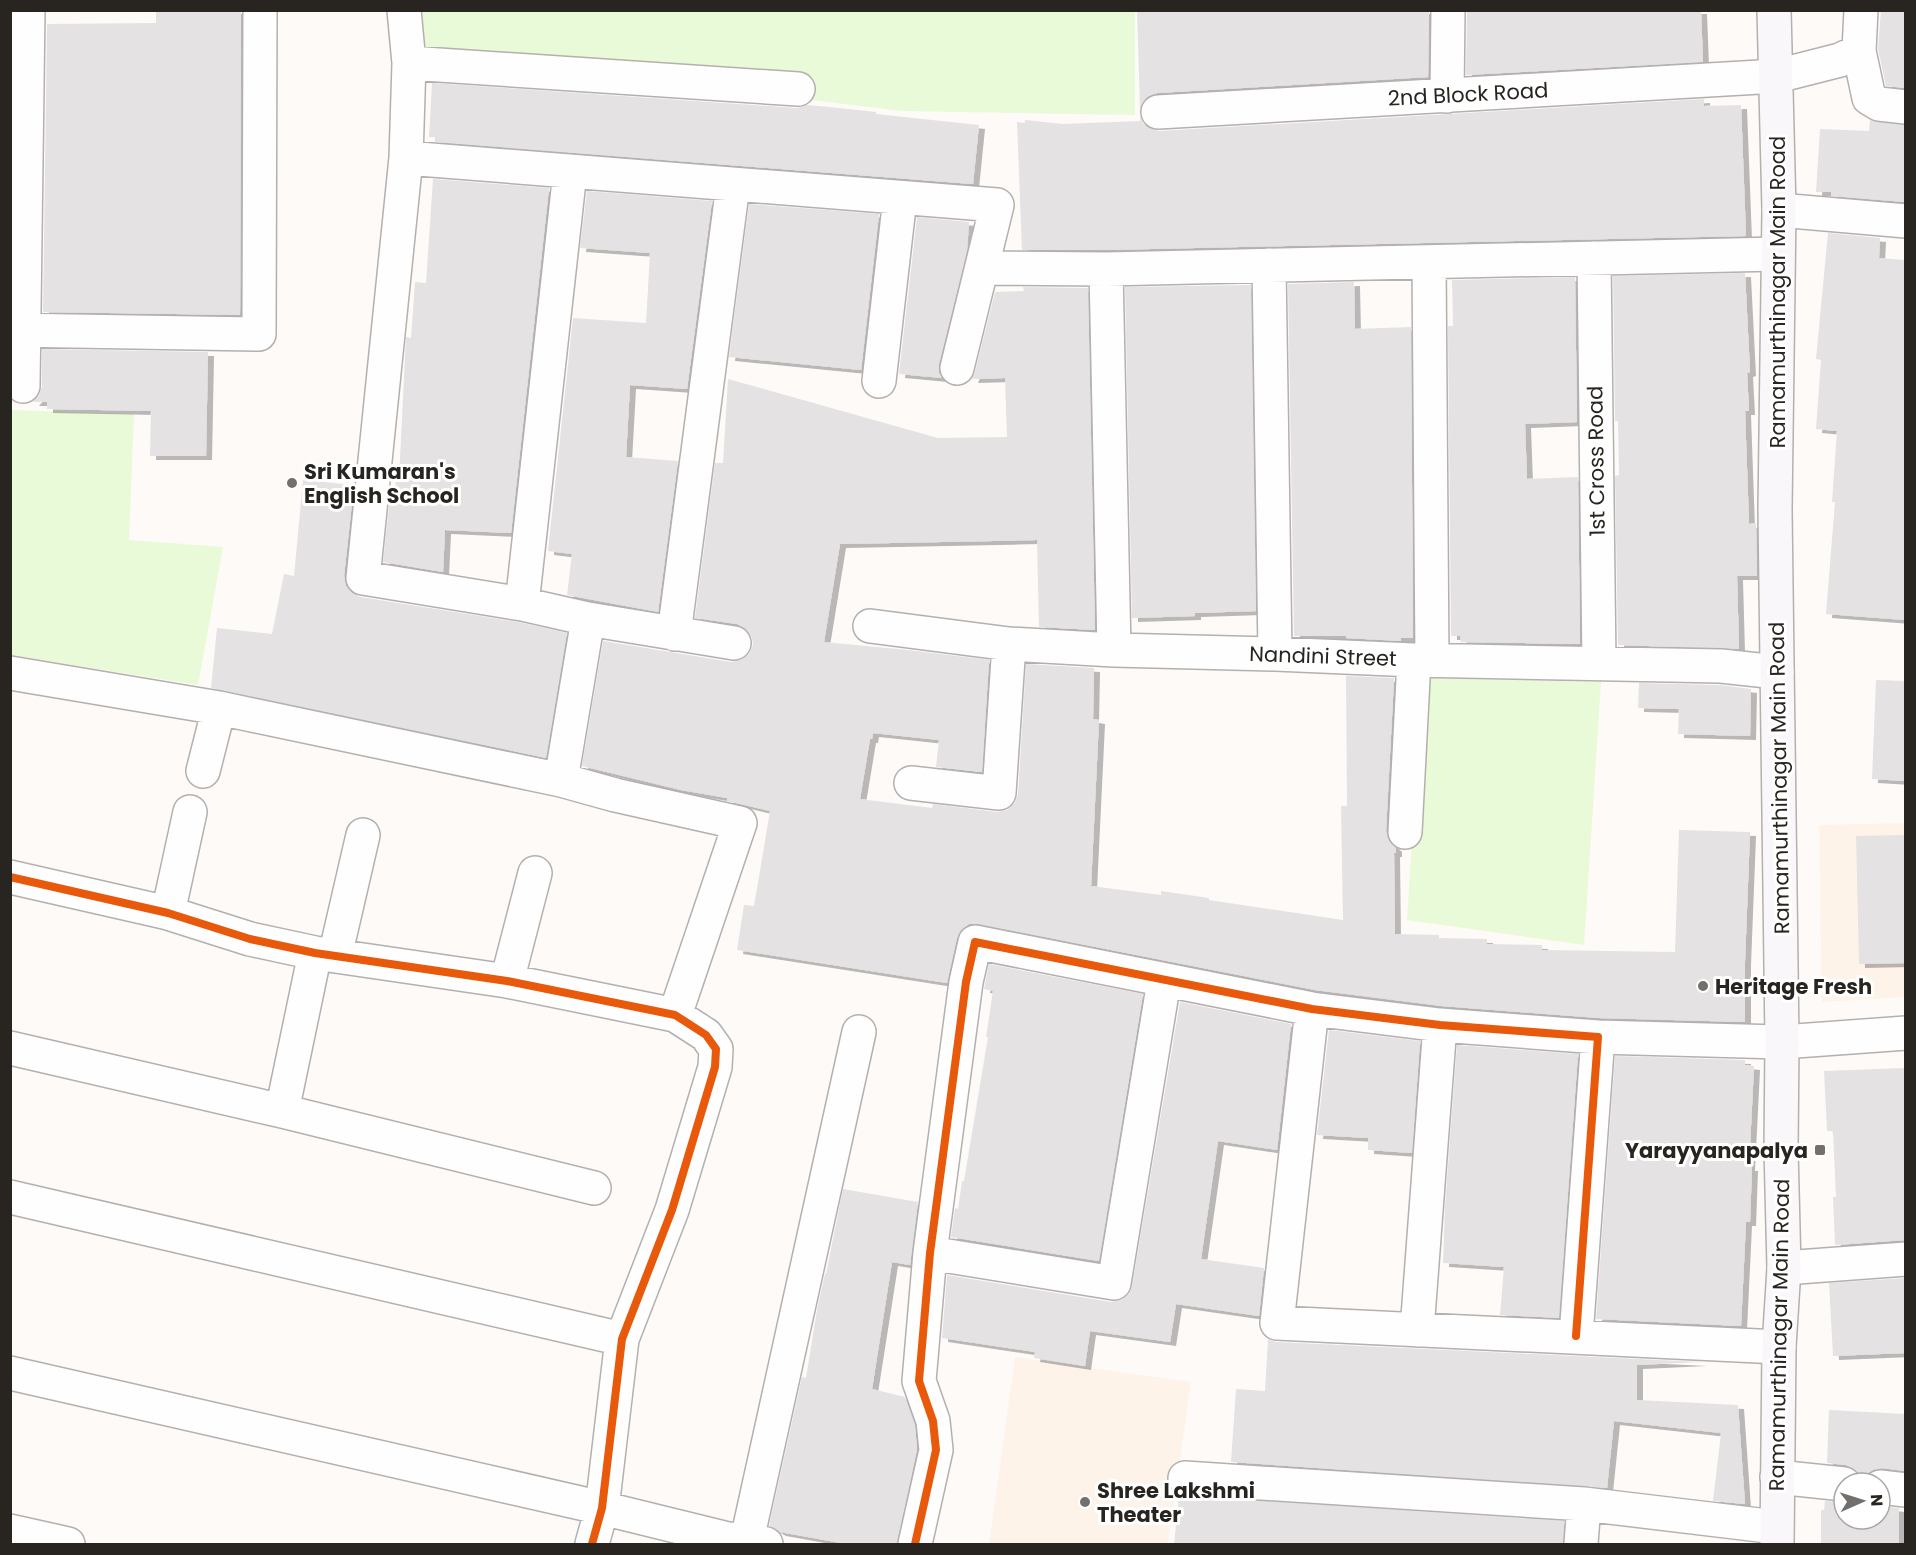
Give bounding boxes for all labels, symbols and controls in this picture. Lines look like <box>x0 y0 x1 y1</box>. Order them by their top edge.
street label: 2nd Block Road <box>1387 75 1549 113</box>
street label: Ramamurthinagar Main Road <box>1763 136 1792 448</box>
street label: 1st Cross Road <box>1580 385 1612 537</box>
place label: Sri Kumaran's English School <box>304 457 459 510</box>
marker: Sri Kumaran's English School <box>285 476 299 490</box>
street label: Ramamurthinagar Main Road <box>1762 622 1796 934</box>
street label: Nandini Street <box>1249 639 1397 673</box>
place label: Heritage Fresh <box>1715 972 1872 1001</box>
marker: Heritage Fresh <box>1696 979 1710 993</box>
place label: Yarayyanapalya <box>1625 1136 1808 1165</box>
marker: Yarayyanapalya <box>1813 1143 1827 1157</box>
street label: Ramamurthinagar Main Road <box>1762 1179 1796 1491</box>
north arrow <box>1832 1471 1892 1531</box>
place label: Shree Lakshmi Theater <box>1097 1476 1255 1529</box>
text: N <box>1865 1494 1888 1507</box>
marker: Shree Lakshmi Theater <box>1078 1495 1092 1509</box>

